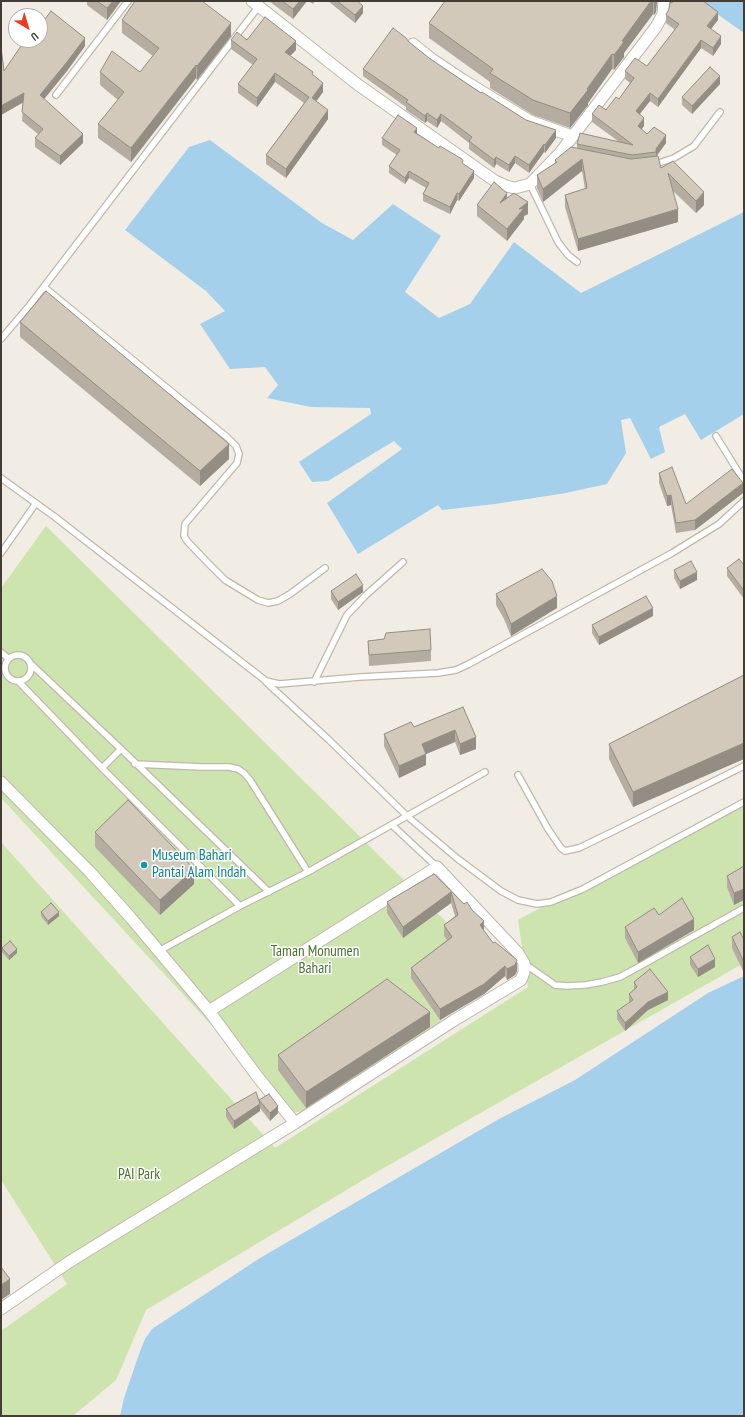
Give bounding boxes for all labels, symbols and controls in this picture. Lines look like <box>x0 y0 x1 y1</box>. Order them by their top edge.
north arrow <box>8 8 48 48</box>
text: U <box>28 29 41 44</box>
place label: Museum Bahari Pantai Alam Indah <box>152 847 246 882</box>
marker: Museum Bahari Pantai Alam Indah <box>139 860 149 870</box>
park label: Taman Monumen Bahari <box>271 943 359 978</box>
park label: PAI Park <box>118 1166 160 1184</box>

